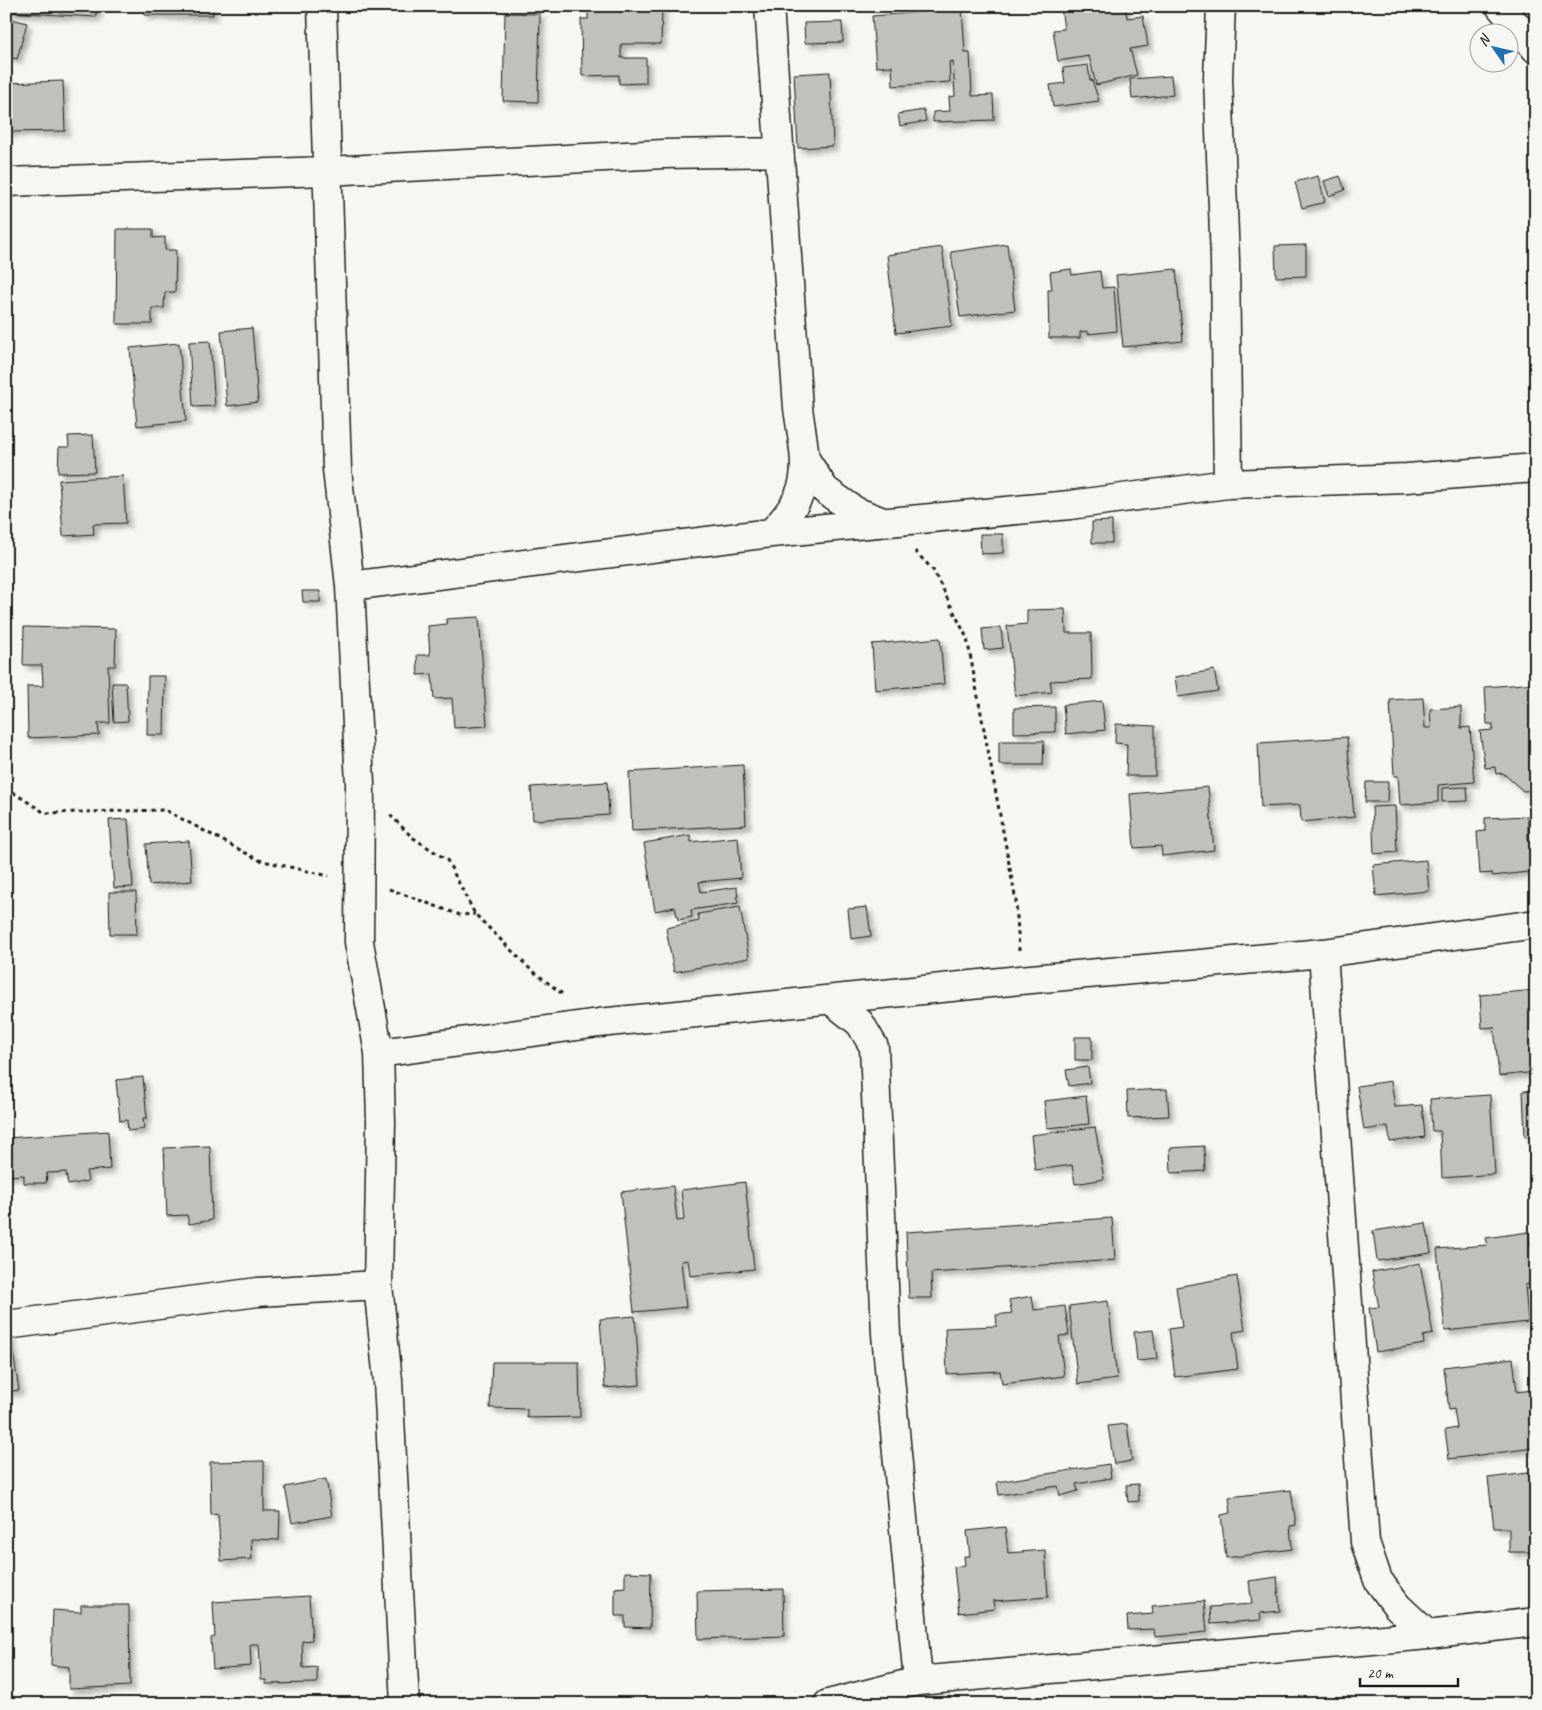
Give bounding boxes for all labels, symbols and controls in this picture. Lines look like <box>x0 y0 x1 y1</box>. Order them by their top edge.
north arrow <box>1470 22 1520 72</box>
text: N <box>1474 31 1494 49</box>
scale bar <box>1360 1655 1457 1687</box>
text: 20 m <box>1367 1664 1394 1683</box>

